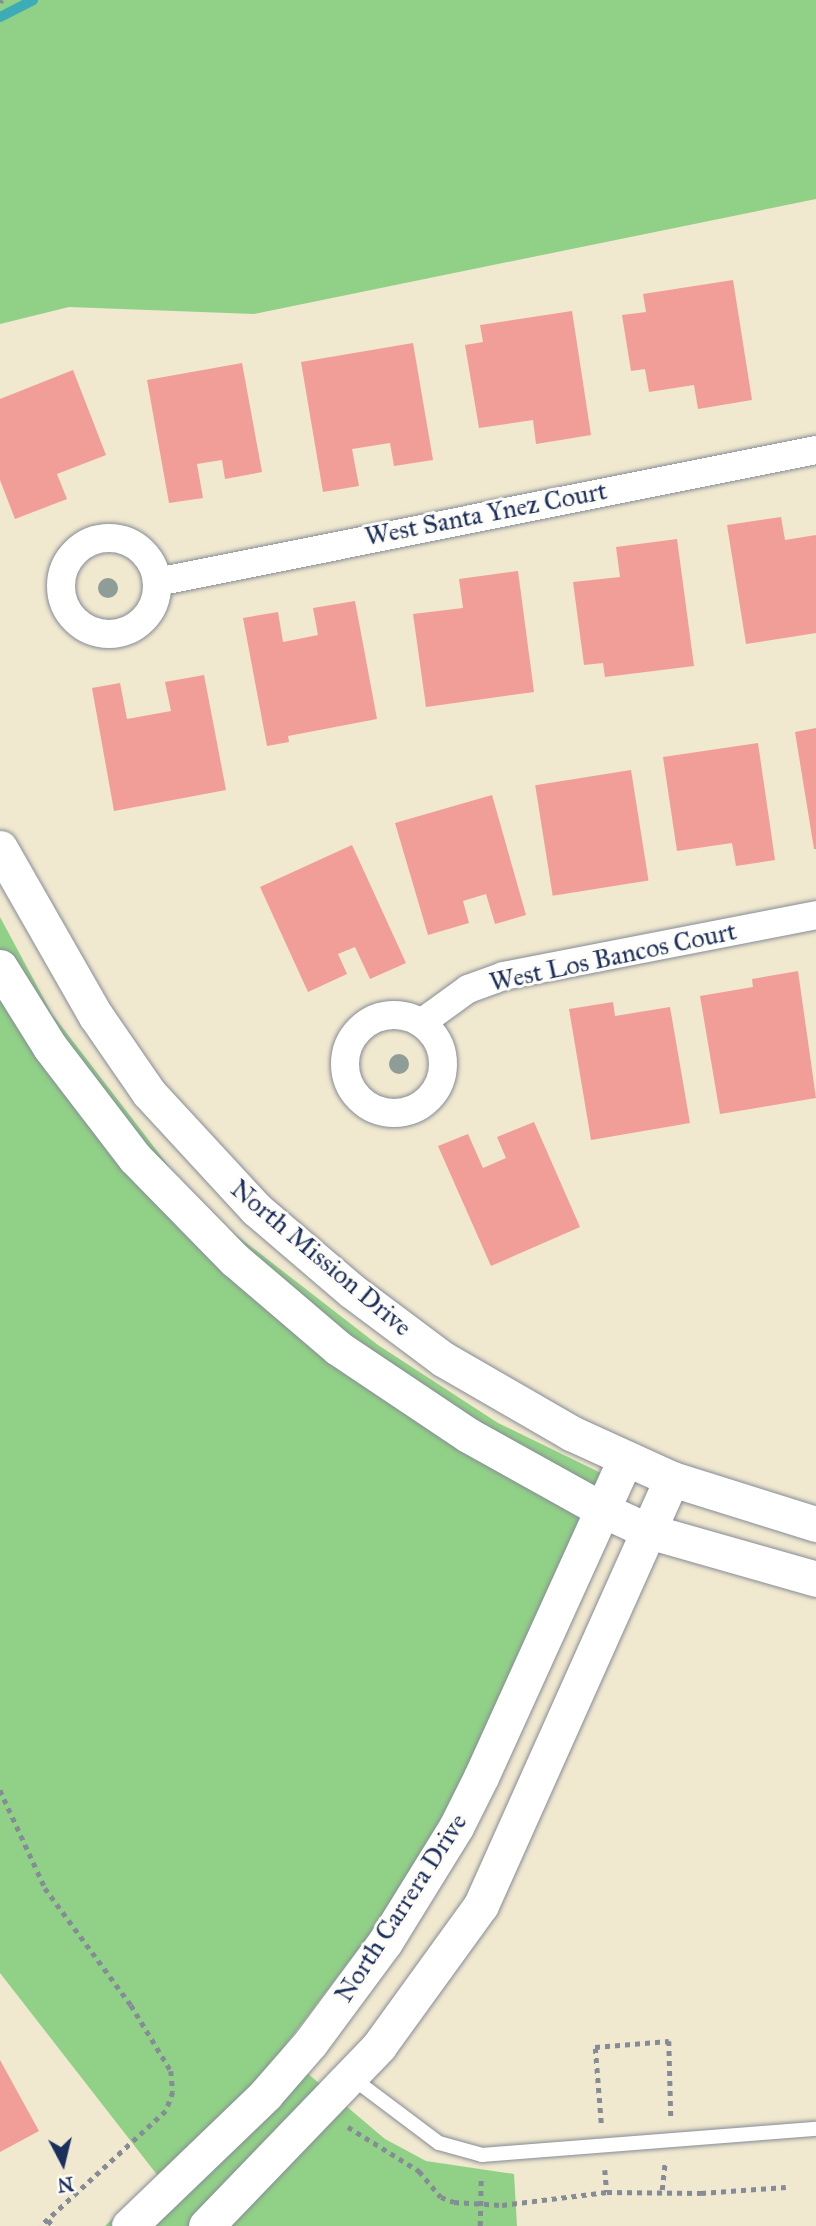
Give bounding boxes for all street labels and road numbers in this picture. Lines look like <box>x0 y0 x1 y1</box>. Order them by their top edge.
street label: West Santa Ynez Court <box>362 475 610 553</box>
street label: West Los Bancos Court <box>487 916 739 998</box>
street label: North Mission Drive <box>224 1173 418 1343</box>
street label: North Carrera Drive <box>328 1808 474 2008</box>

